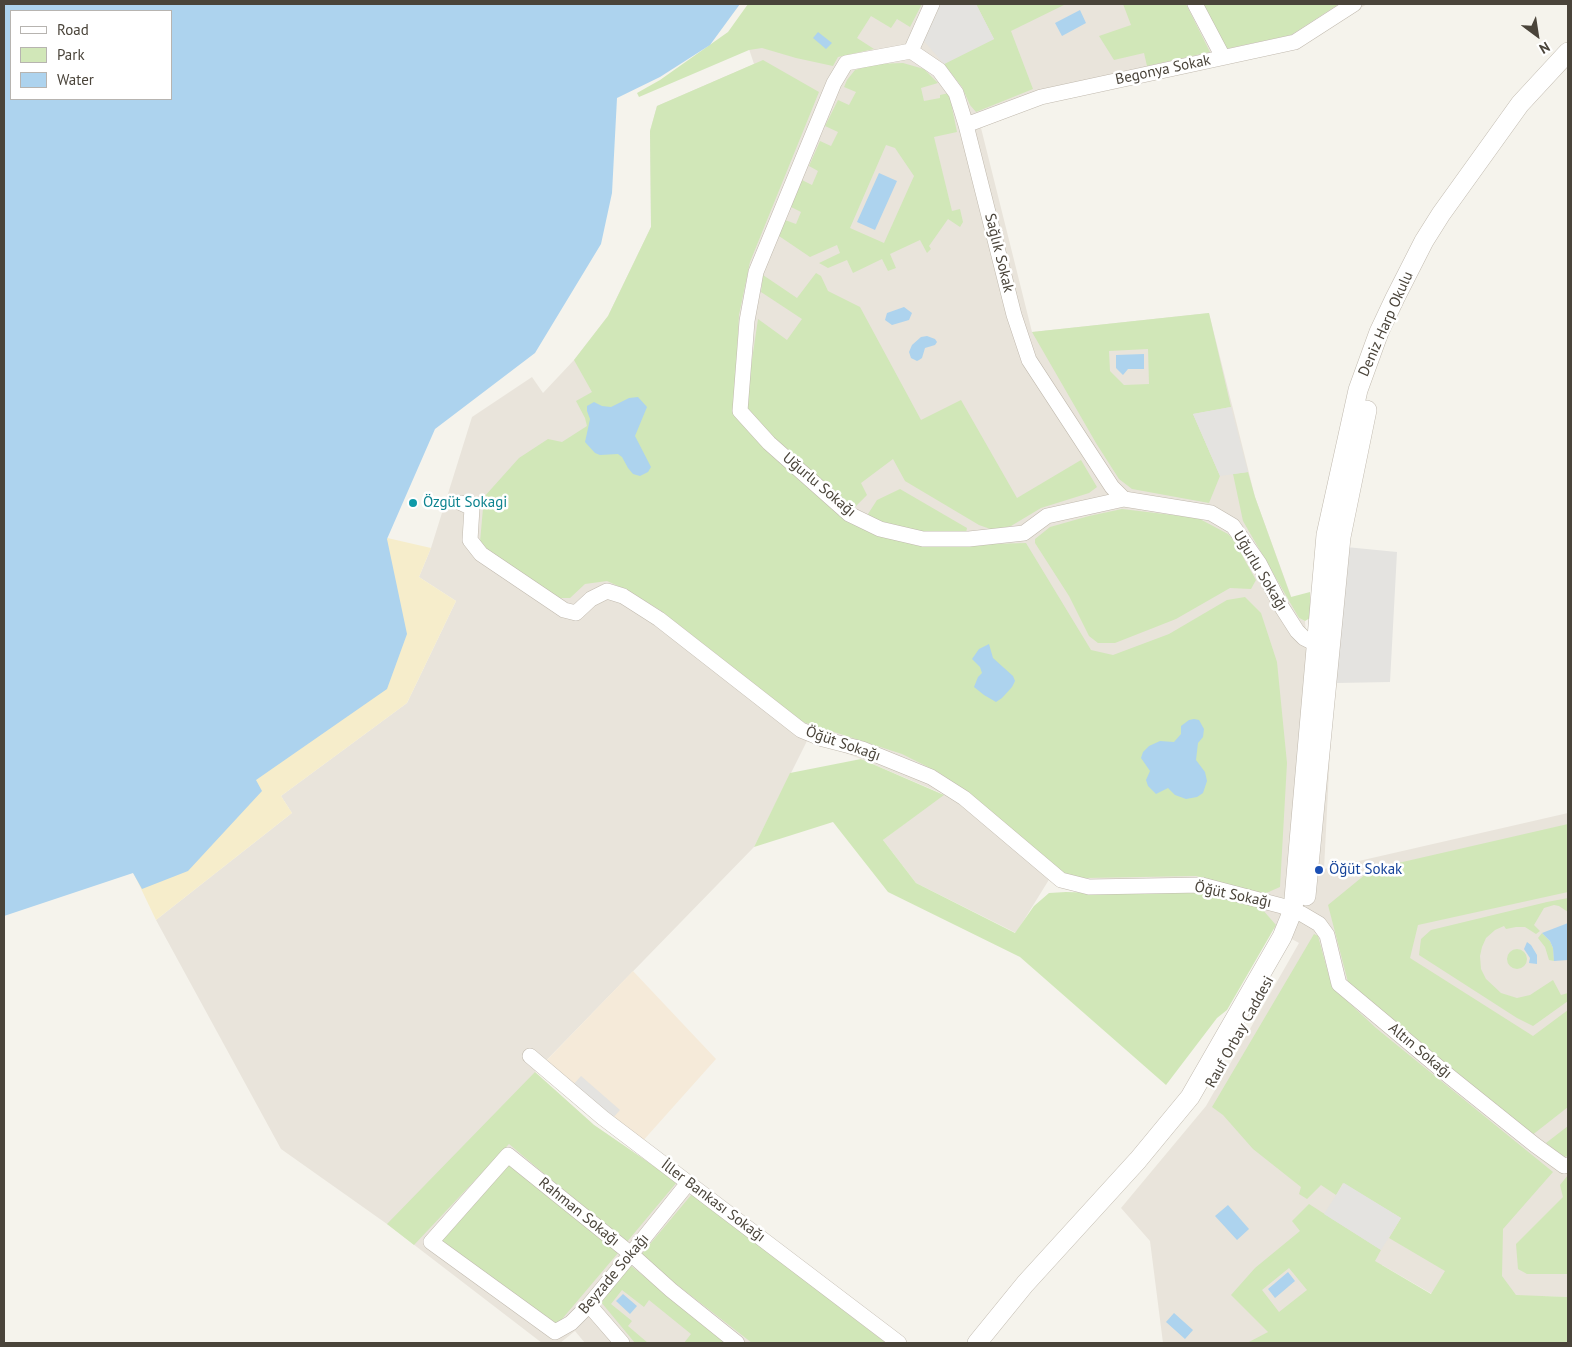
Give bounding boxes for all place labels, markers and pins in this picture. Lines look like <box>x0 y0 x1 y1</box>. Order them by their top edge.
place label: Özgüt Sokagi <box>423 494 507 512</box>
marker: Özgüt Sokagi <box>407 497 419 509</box>
place label: Öğüt Sokak <box>1329 861 1402 879</box>
marker: Öğüt Sokak <box>1313 864 1325 876</box>

